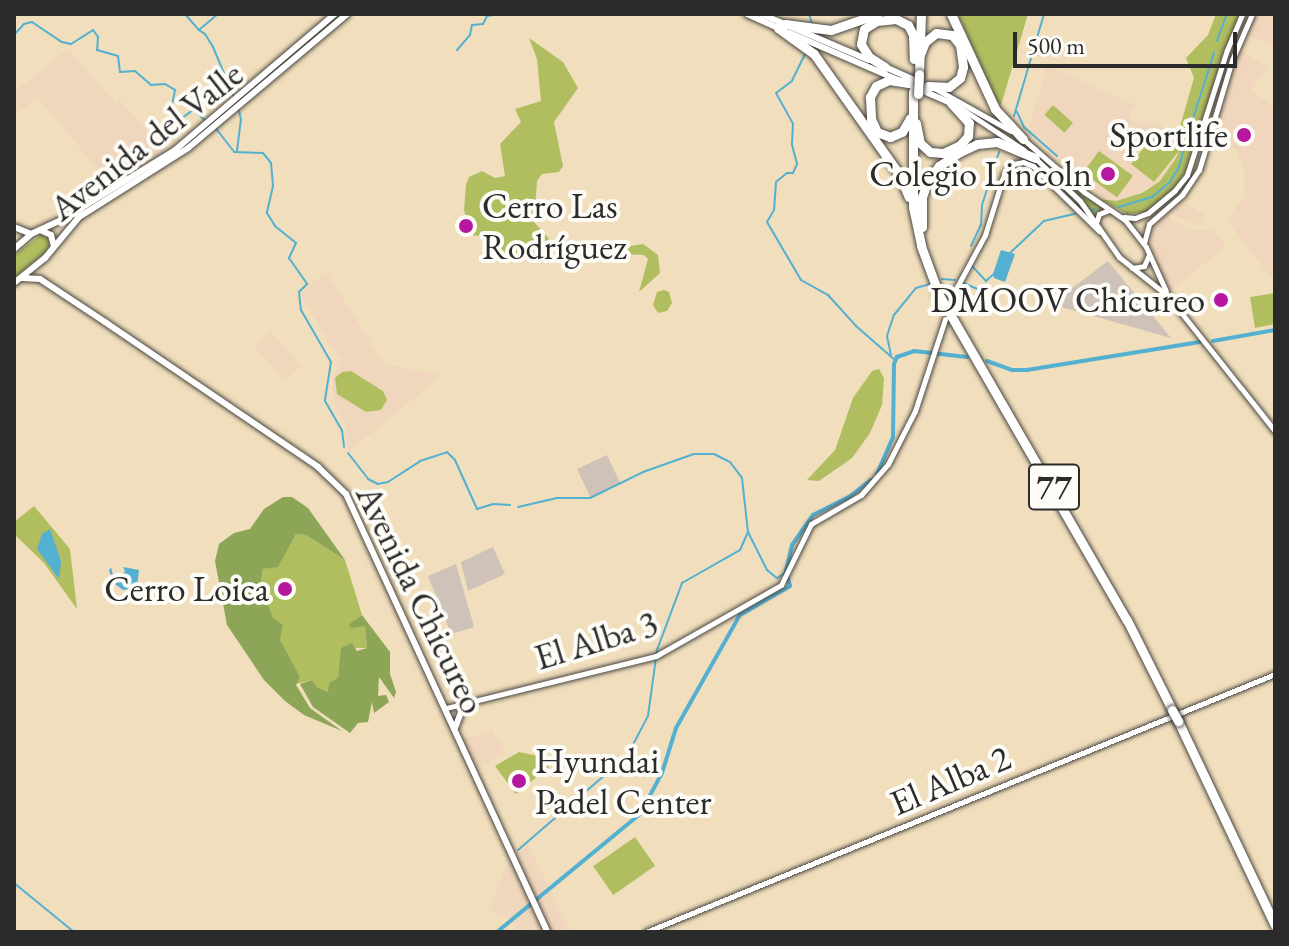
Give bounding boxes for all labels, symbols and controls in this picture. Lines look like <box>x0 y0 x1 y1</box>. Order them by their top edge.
scale bar <box>1017 16 1241 66</box>
text: 500 m <box>1027 30 1085 61</box>
street label: Avenida del Valle <box>41 52 251 230</box>
place label: Sportlife <box>1109 113 1228 157</box>
marker: Sportlife <box>1235 126 1253 144</box>
place label: Colegio Lincoln <box>869 152 1092 196</box>
marker: Colegio Lincoln <box>1099 165 1117 183</box>
place label: Cerro Las Rodríguez <box>482 183 627 268</box>
marker: Cerro Las Rodríguez <box>457 217 475 235</box>
place label: DMOOV Chicureo <box>930 278 1205 322</box>
marker: DMOOV Chicureo <box>1212 291 1230 309</box>
road number: 77 <box>1028 457 1080 517</box>
street label: Avenida Chicureo <box>347 478 495 720</box>
place label: Cerro Loica <box>104 567 269 611</box>
marker: Cerro Loica <box>276 580 294 598</box>
street label: El Alba 3 <box>529 601 663 679</box>
street label: El Alba 2 <box>883 735 1017 825</box>
place label: Hyundai Padel Center <box>535 738 712 823</box>
marker: Hyundai Padel Center <box>510 772 528 790</box>

